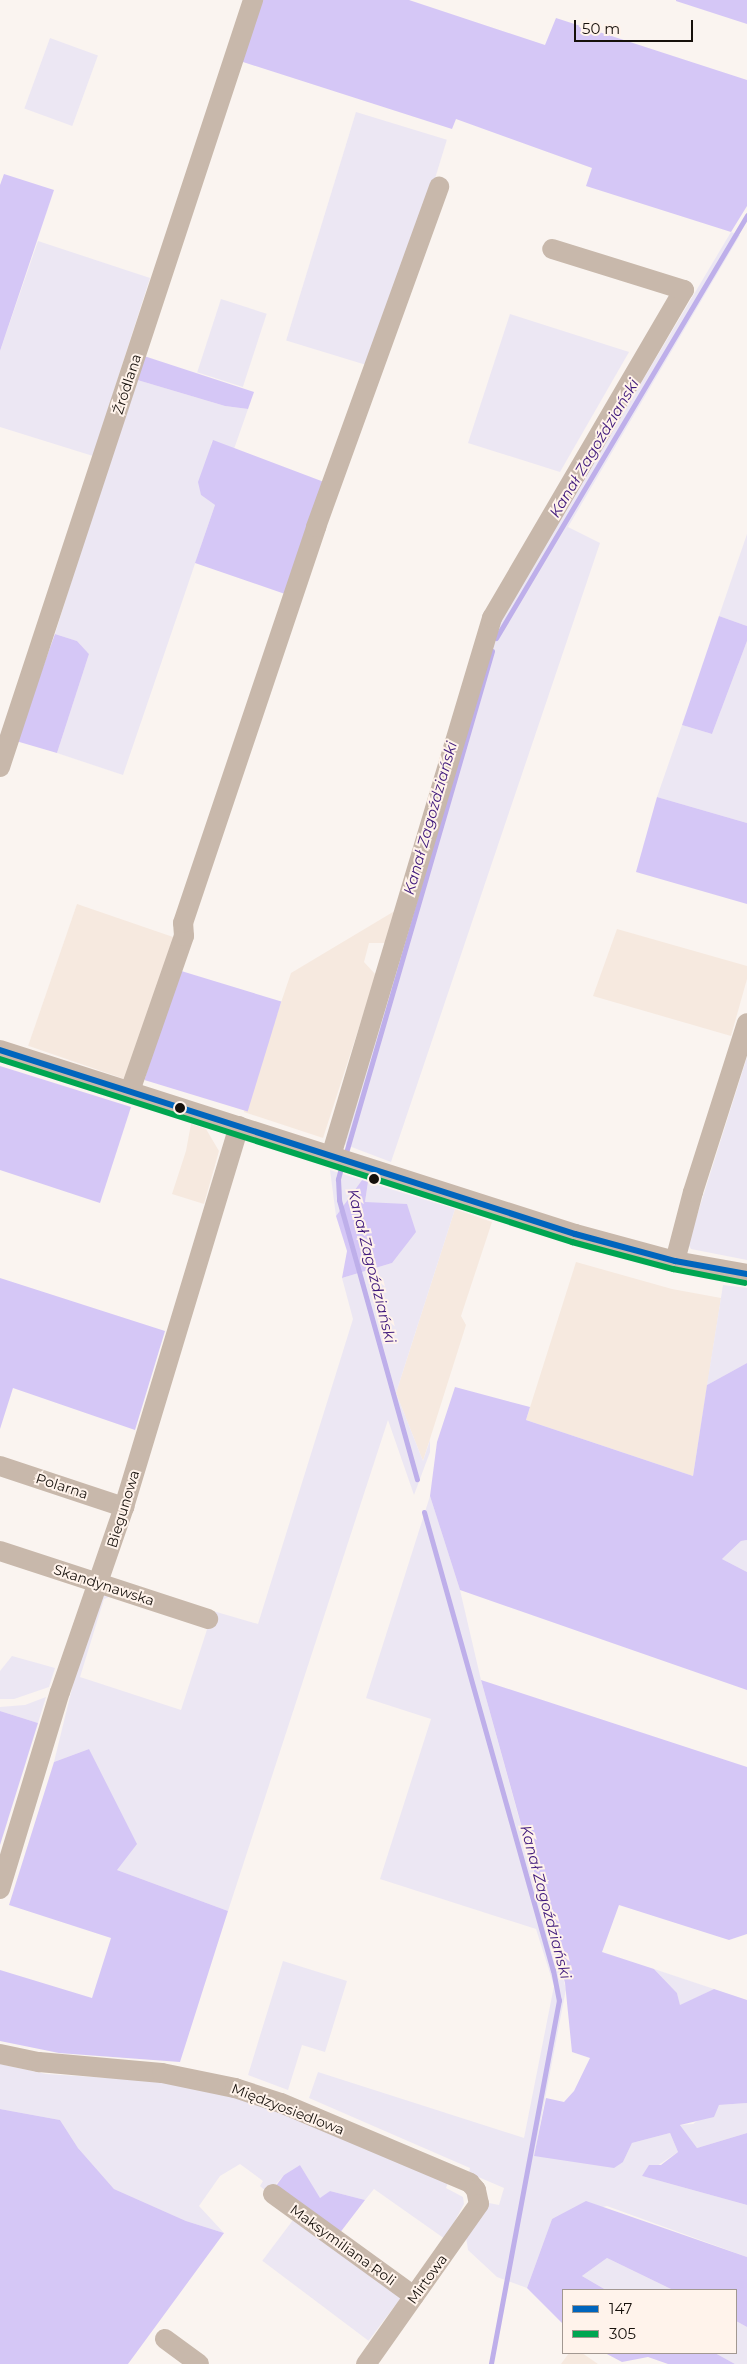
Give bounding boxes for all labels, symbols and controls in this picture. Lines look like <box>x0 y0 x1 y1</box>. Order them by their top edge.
scale bar <box>577 10 696 42</box>
text: 50 m <box>582 19 620 38</box>
street label: Źródlana <box>109 352 145 416</box>
water label: Kanał Zagoździański <box>545 375 643 521</box>
water label: Kanał Zagoździański <box>400 739 460 897</box>
unlabelled marker <box>175 1103 185 1113</box>
unlabelled marker <box>369 1174 379 1184</box>
water label: Kanał Zagoździański <box>344 1187 400 1345</box>
street label: Biegunowa <box>103 1468 143 1550</box>
street label: Polarna <box>34 1470 90 1502</box>
street label: Skandynawska <box>52 1561 156 1609</box>
water label: Kanał Zagoździański <box>517 1823 575 1981</box>
street label: Międzyosiedlowa <box>229 2080 347 2138</box>
street label: Maksymiliana Roli <box>287 2201 399 2289</box>
street label: Mirtowa <box>403 2251 451 2307</box>
legend <box>562 2289 737 2354</box>
text: 147 <box>609 2299 632 2318</box>
text: 305 <box>609 2324 636 2343</box>

